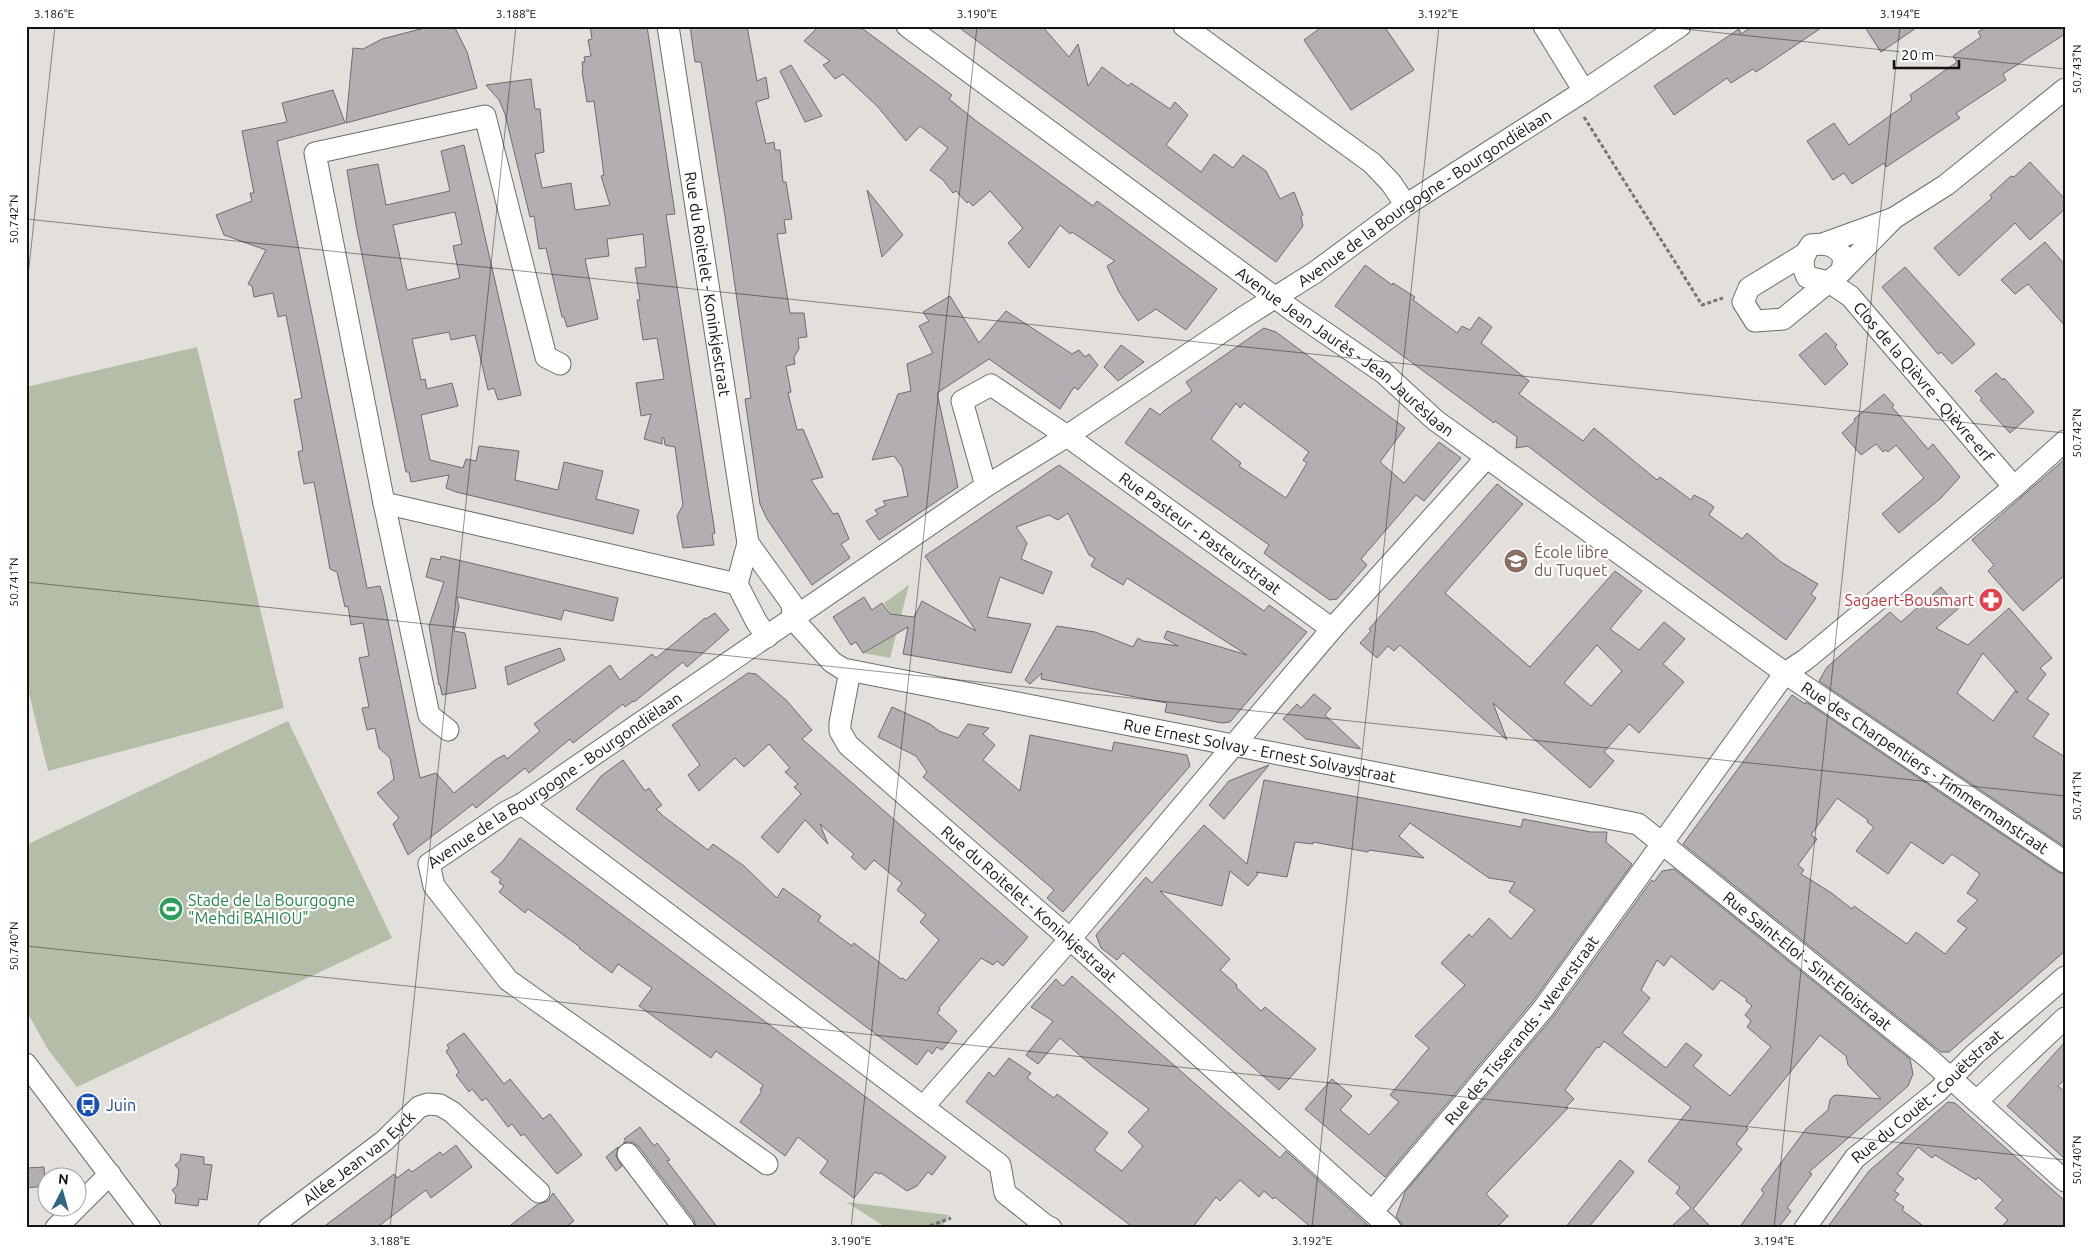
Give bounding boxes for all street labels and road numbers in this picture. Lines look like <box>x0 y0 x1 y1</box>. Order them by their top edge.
street label: Avenue de la Bourgogne - Bourgondiëlaan <box>1294 105 1554 290</box>
street label: Rue du Roitelet - Koninkjestraat <box>682 170 734 398</box>
street label: Avenue Jean Jaurès - Jean Jaurèslaan <box>1233 263 1458 440</box>
street label: Clos de la Qièvre - Qièvre-erf <box>1850 298 1998 466</box>
street label: Rue Pasteur - Pasteurstraat <box>1116 468 1285 598</box>
street label: Rue des Charpentiers - Timmermanstraat <box>1798 678 2052 858</box>
street label: Avenue de la Bourgogne - Bourgondiëlaan <box>424 688 685 872</box>
street label: Rue Ernest Solvay - Ernest Solvaystraat <box>1122 715 1398 786</box>
street label: Rue du Roitelet - Koninkjestraat <box>938 822 1121 986</box>
street label: Rue Saint-Eloi - Sint-Eloistraat <box>1720 887 1896 1034</box>
street label: Rue des Tisserands - Weverstraat <box>1441 932 1602 1128</box>
street label: Rue du Couët - Couëtstraat <box>1847 1025 2007 1167</box>
street label: Allée Jean van Eyck <box>299 1107 418 1208</box>

